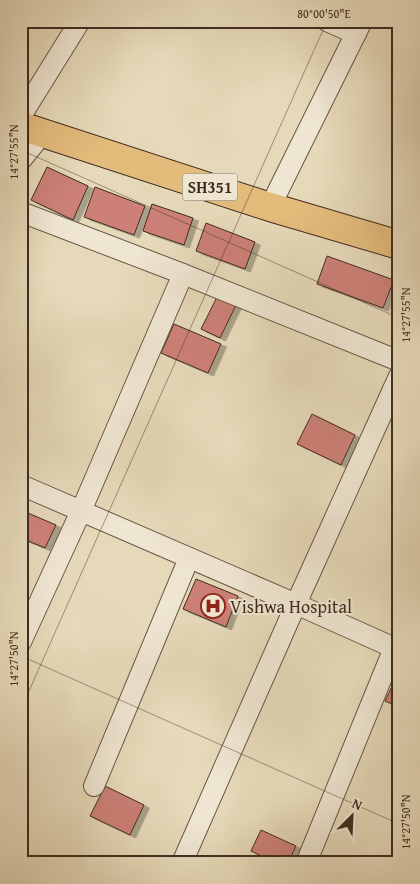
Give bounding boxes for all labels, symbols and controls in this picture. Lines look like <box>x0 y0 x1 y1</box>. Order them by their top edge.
text: 80°00'50"E <box>297 5 351 22</box>
text: 14°27'55"N <box>5 124 22 180</box>
road number: SH351 <box>182 173 238 200</box>
text: 14°27'55"N <box>397 287 414 343</box>
hospital icon: Vishwa Hospital <box>200 593 226 619</box>
place label: Vishwa Hospital <box>230 593 352 620</box>
text: 14°27'50"N <box>5 631 22 687</box>
north arrow <box>328 792 378 842</box>
text: N <box>349 793 366 815</box>
text: 14°27'50"N <box>397 794 414 850</box>

